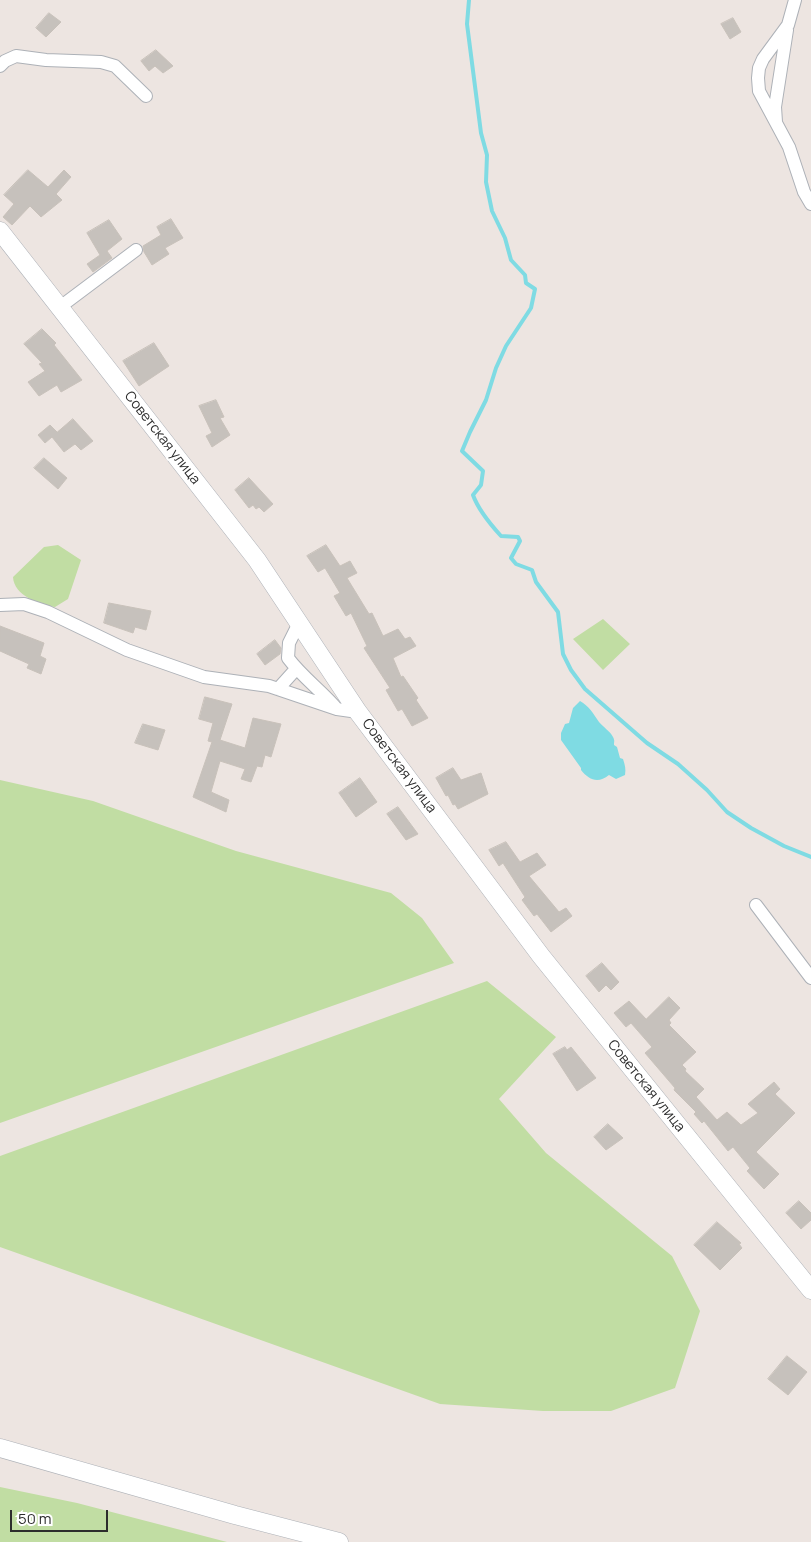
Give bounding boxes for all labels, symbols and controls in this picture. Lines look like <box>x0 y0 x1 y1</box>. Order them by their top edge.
street label: Советская улица <box>120 388 204 488</box>
street label: Советская улица <box>358 716 440 816</box>
street label: Советская улица <box>604 1037 688 1135</box>
scale bar <box>12 1500 110 1532</box>
text: 50 m <box>18 1508 52 1529</box>

